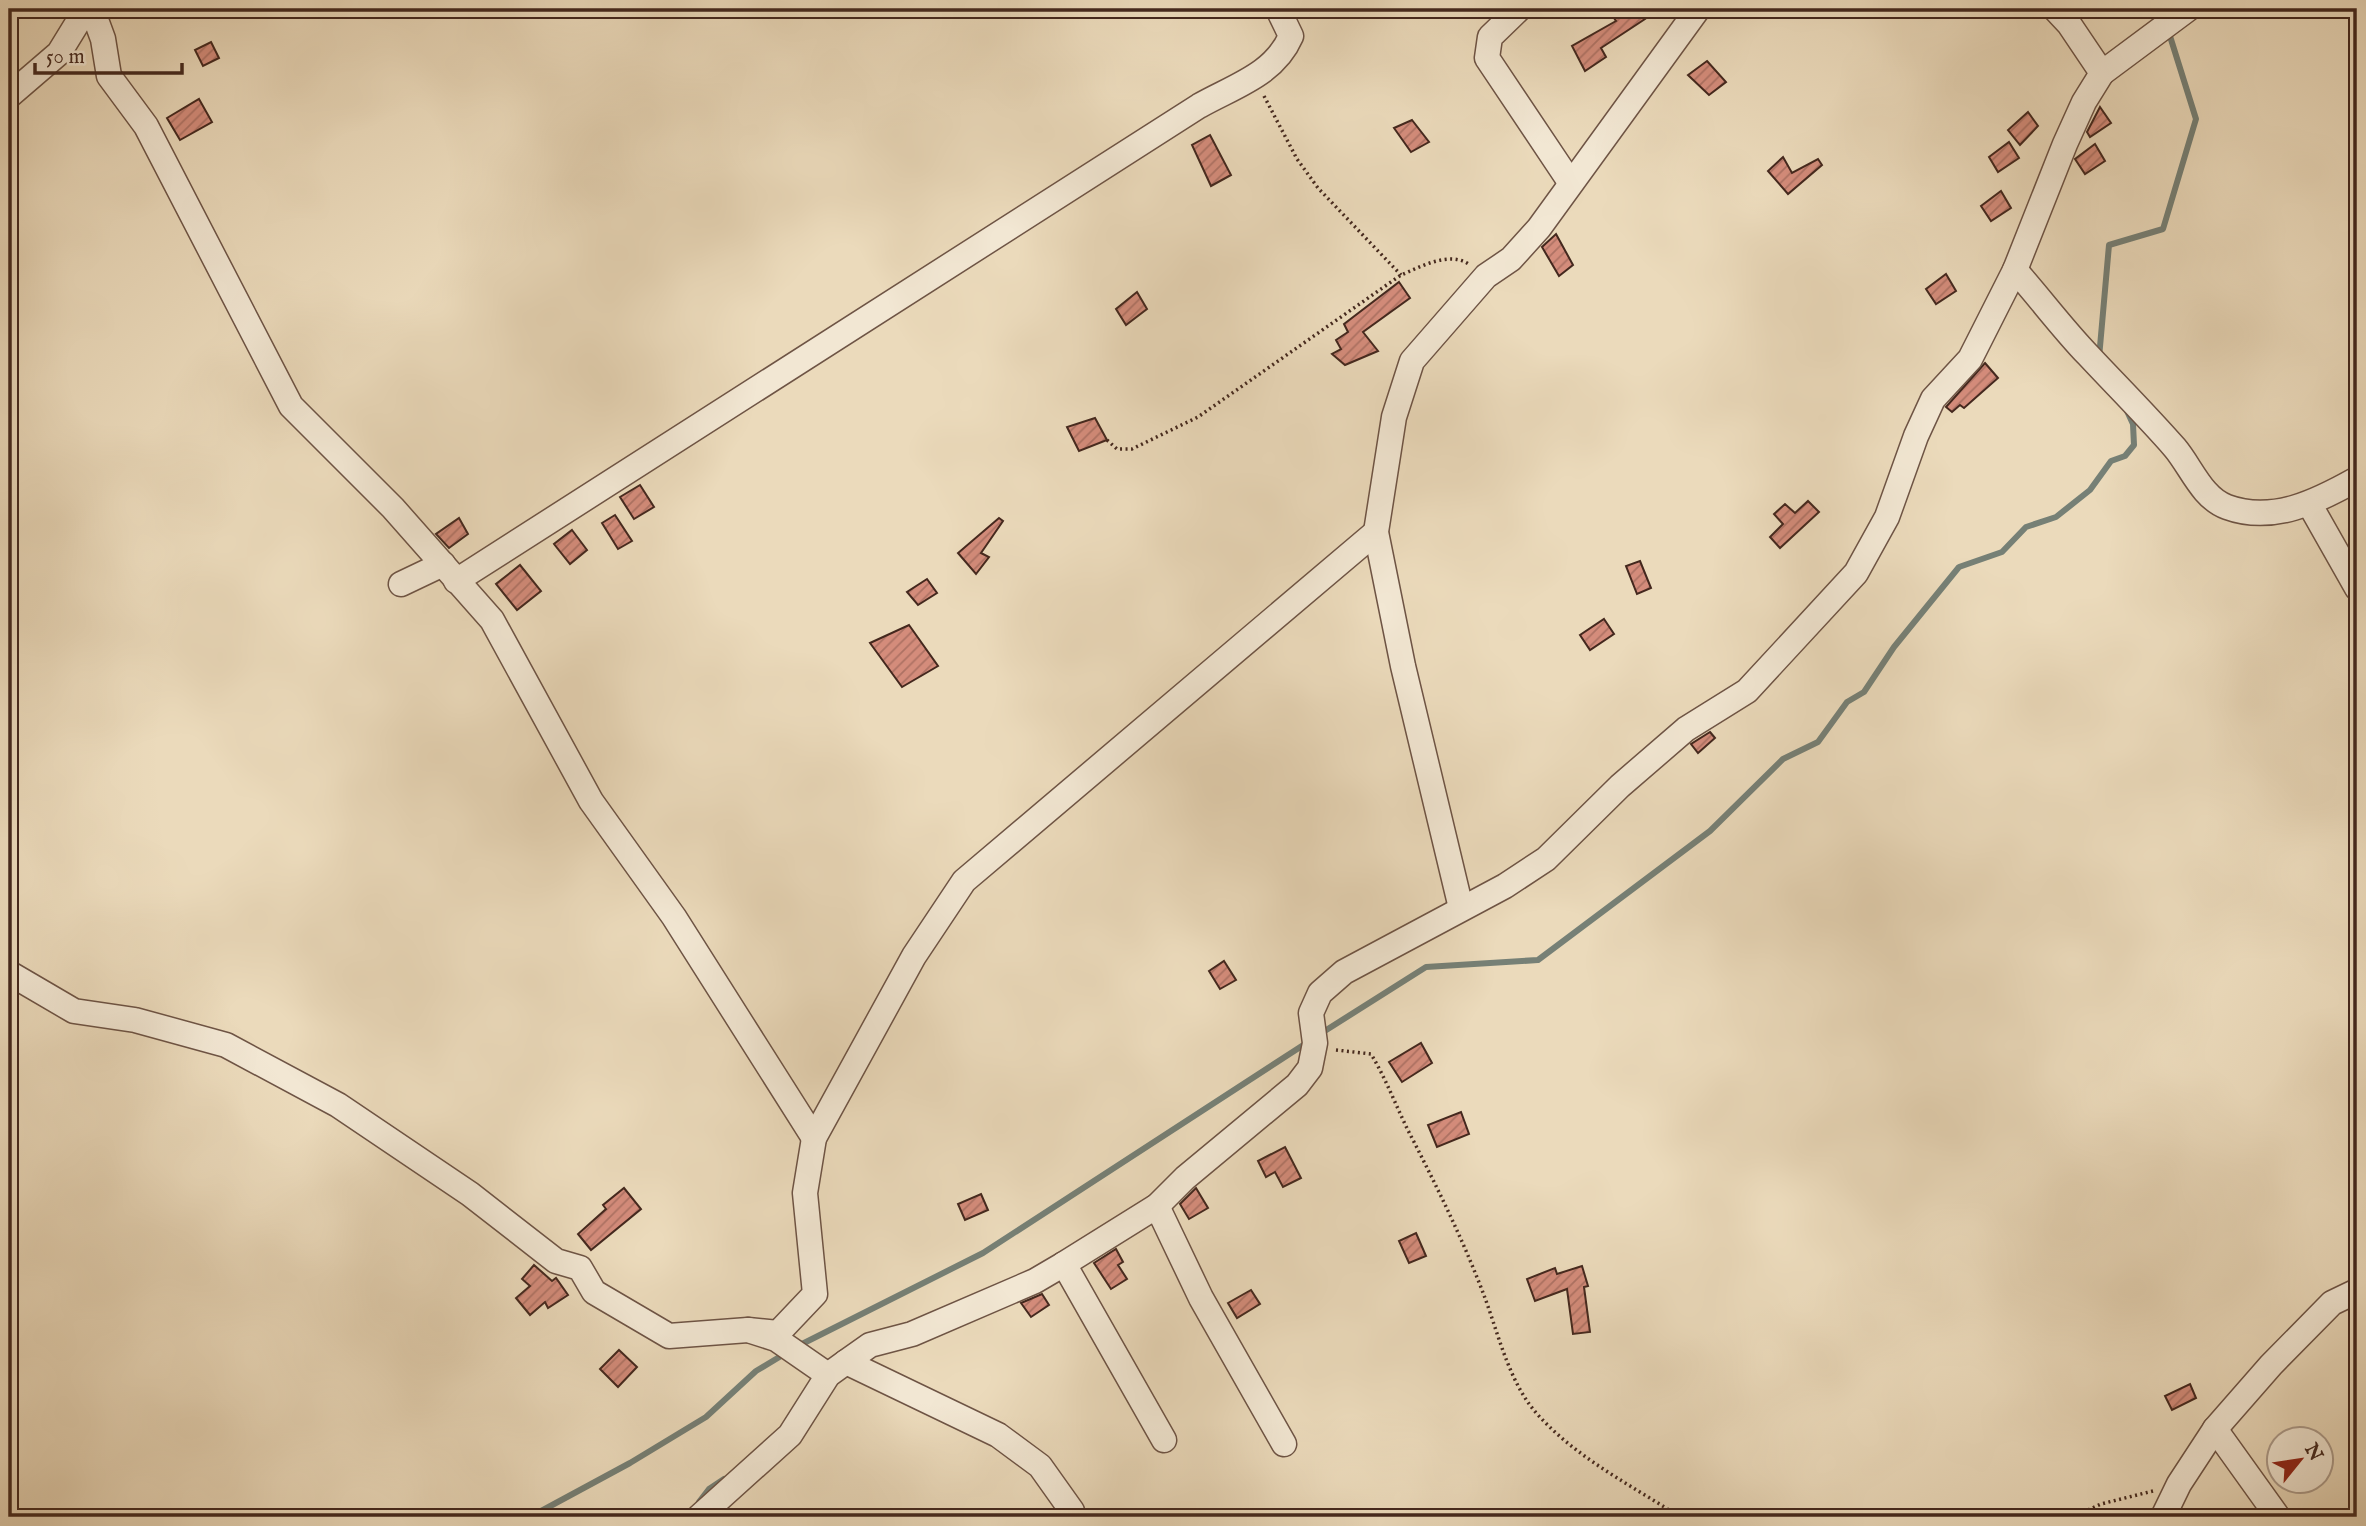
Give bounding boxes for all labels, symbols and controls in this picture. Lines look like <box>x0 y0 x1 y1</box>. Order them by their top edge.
scale bar <box>35 32 182 76</box>
text: 50 m <box>46 44 85 71</box>
north arrow <box>2264 1424 2334 1494</box>
text: N <box>2298 1439 2328 1466</box>

